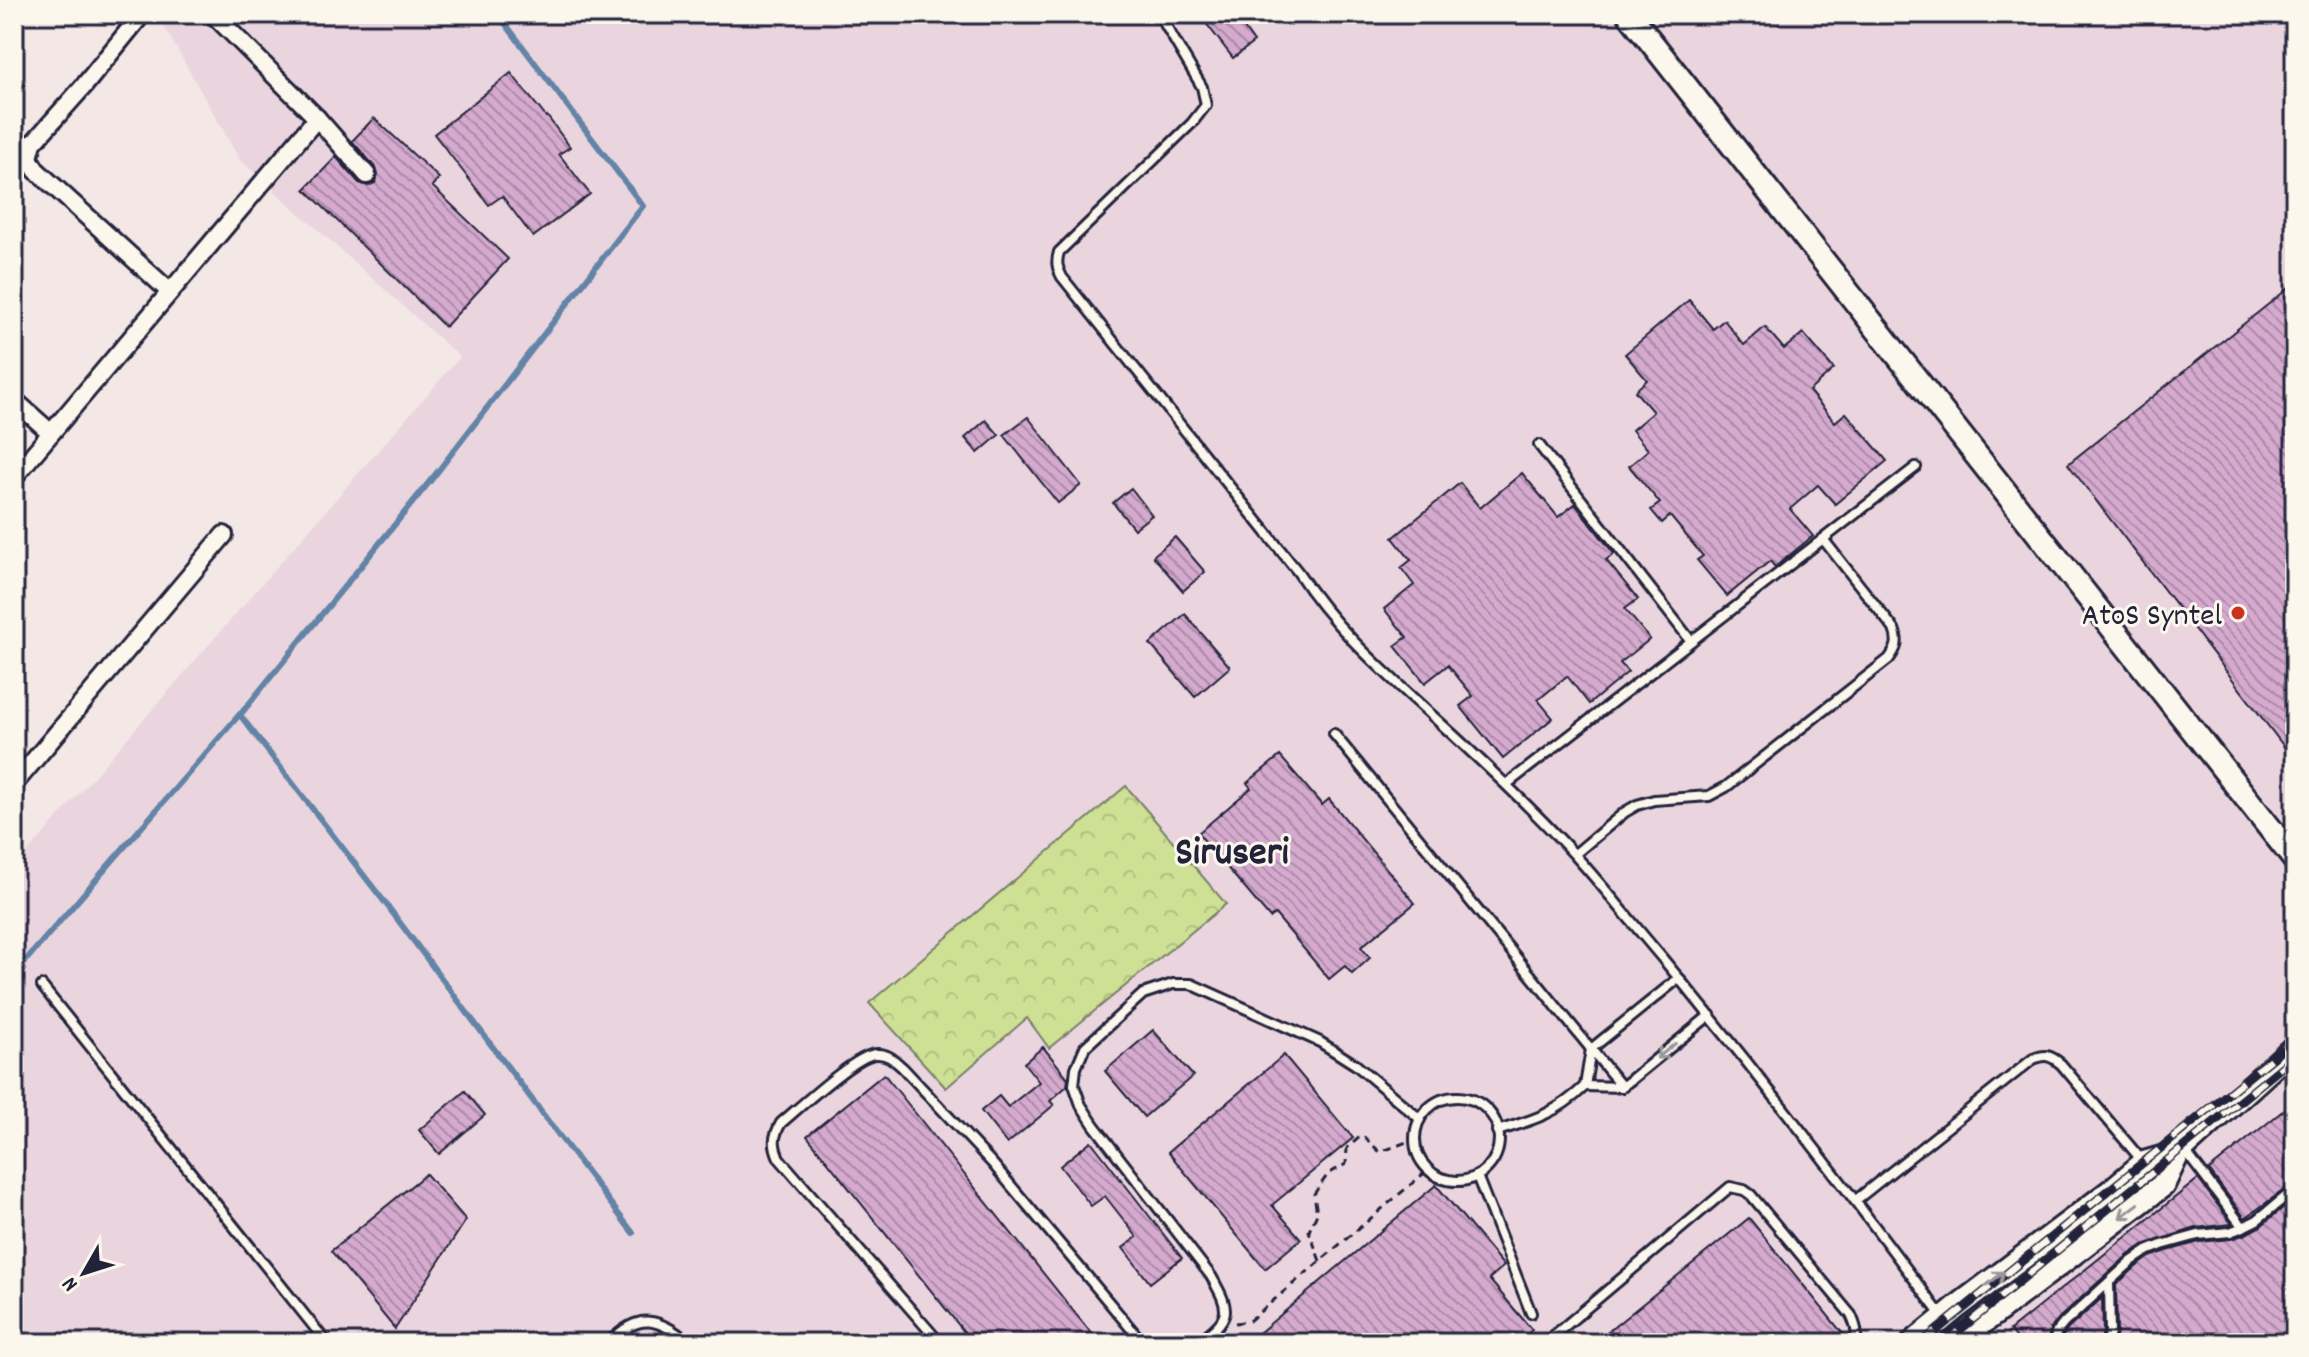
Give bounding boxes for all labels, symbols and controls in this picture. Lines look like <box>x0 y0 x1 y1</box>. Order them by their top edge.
place label: AtoS Syntel <box>2082 595 2222 641</box>
marker: AtoS Syntel <box>2229 604 2247 622</box>
district label: Siruseri <box>1175 827 1289 884</box>
one-way arrow <box>1656 1042 1677 1060</box>
one-way arrow <box>2119 1202 2140 1219</box>
north arrow <box>44 1233 124 1313</box>
text: N <box>56 1269 87 1297</box>
one-way arrow <box>1984 1270 2005 1287</box>

